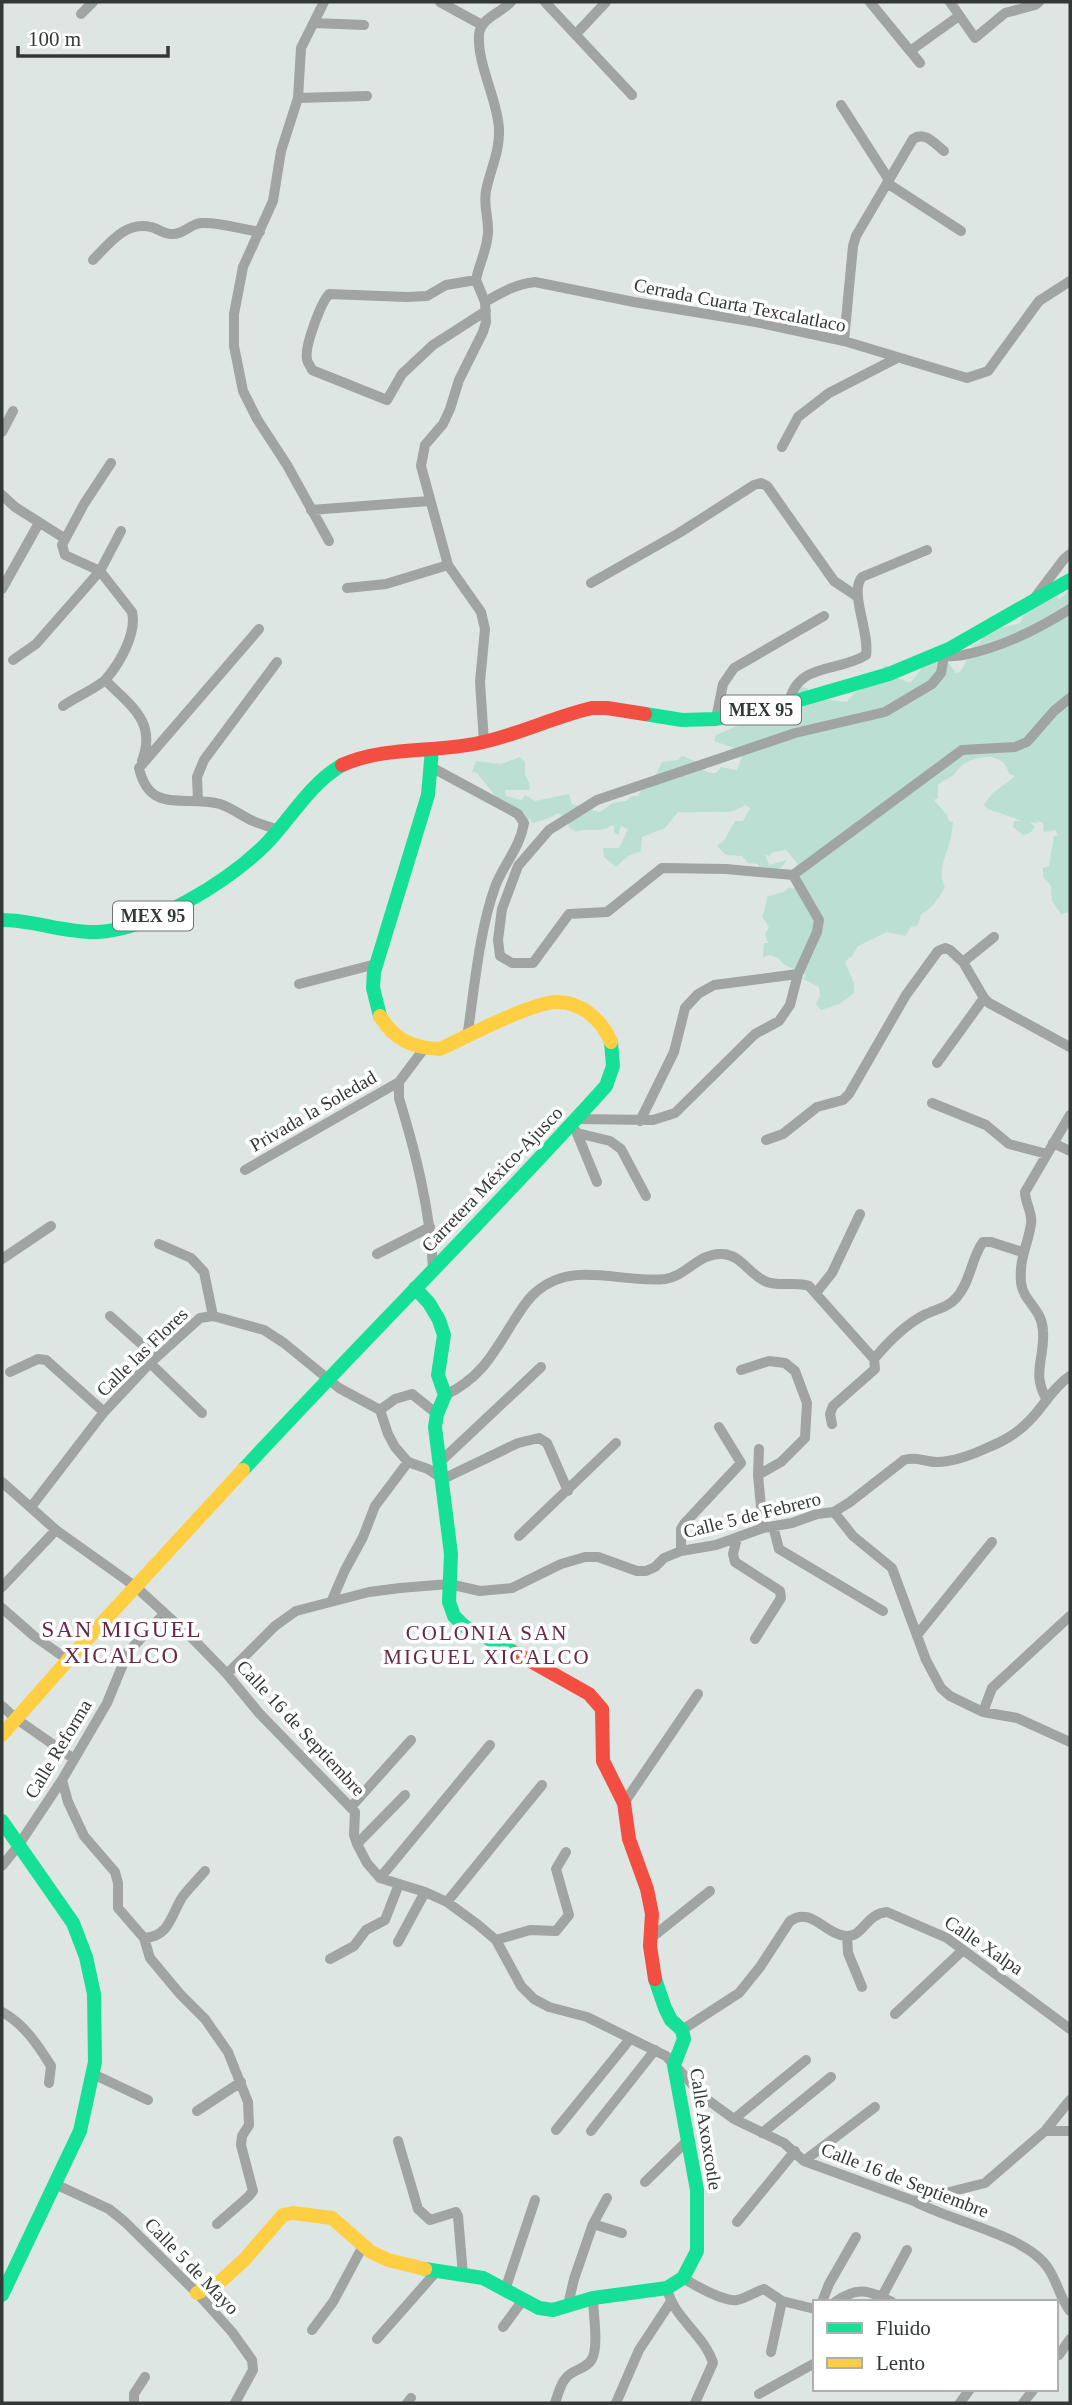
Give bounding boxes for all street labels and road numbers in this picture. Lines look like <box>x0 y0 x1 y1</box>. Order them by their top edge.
street label: Cerrada Cuarta Texcalatlaco <box>632 274 848 336</box>
road number: MEX 95 <box>721 696 801 724</box>
road number: MEX 95 <box>113 902 193 931</box>
street label: Privada la Soledad <box>246 1066 380 1156</box>
street label: Carretera México-Ajusco <box>417 1102 567 1256</box>
street label: Calle las Flores <box>92 1303 192 1401</box>
street label: Calle 5 de Febrero <box>681 1488 823 1542</box>
street label: Calle 16 de Septiembre <box>233 1656 369 1800</box>
street label: Calle Reforma <box>20 1695 96 1802</box>
street label: Calle Xalpa <box>941 1911 1028 1979</box>
street label: Calle Axoxcotle <box>686 2067 726 2191</box>
street label: Calle 16 de Septiembre <box>818 2138 992 2222</box>
street label: Calle 5 de Mayo <box>141 2213 243 2319</box>

